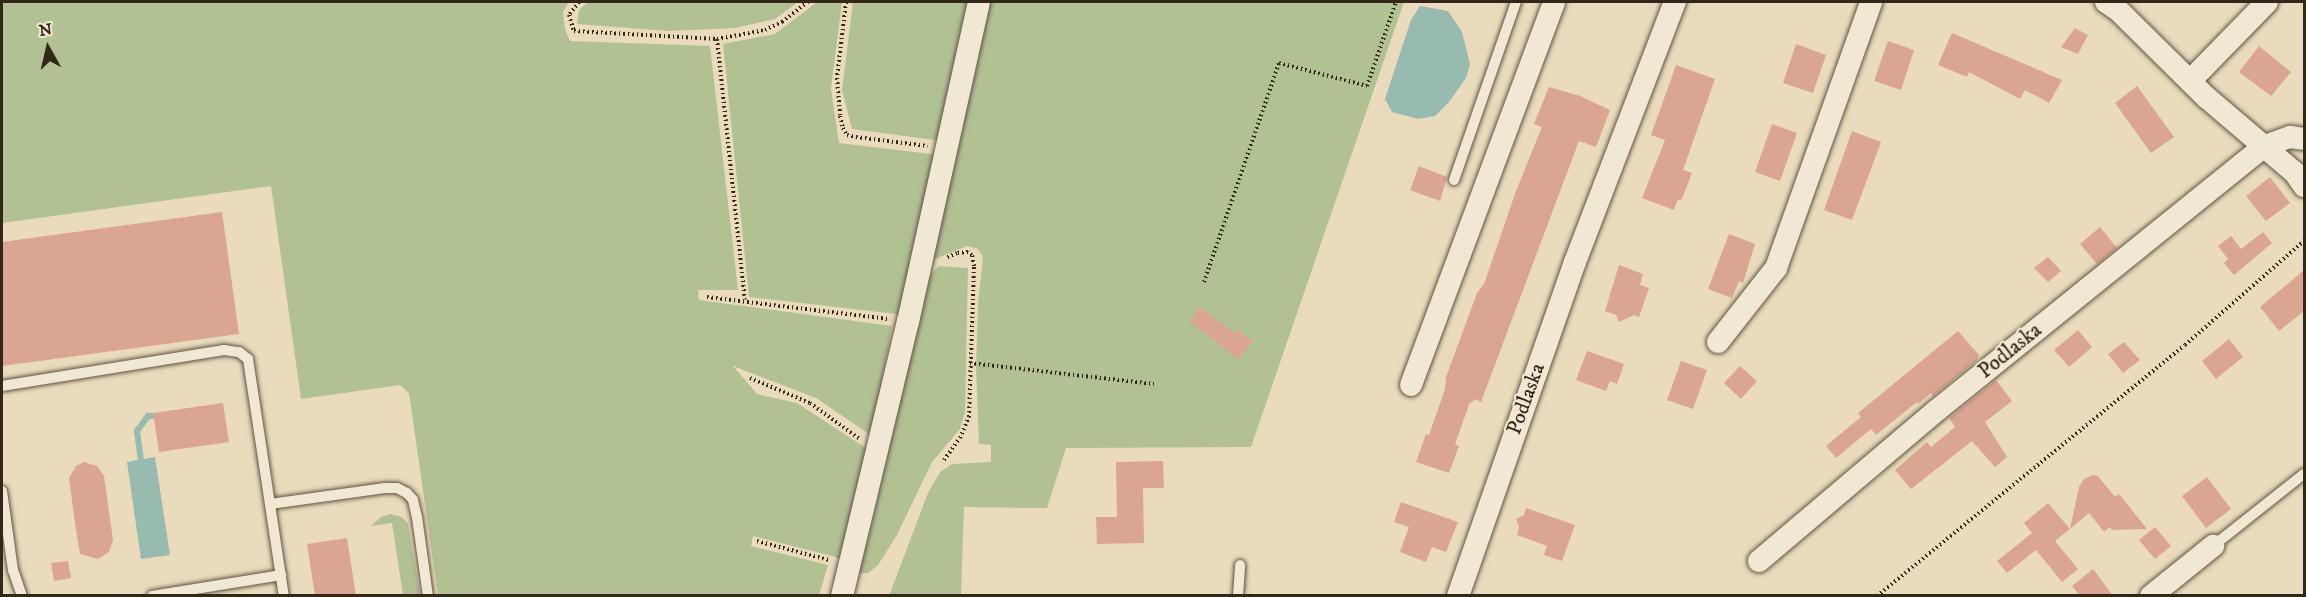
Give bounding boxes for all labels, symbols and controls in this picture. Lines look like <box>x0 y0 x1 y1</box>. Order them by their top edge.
north arrow <box>18 18 78 78</box>
text: N <box>38 19 53 41</box>
street label: Podlaska <box>1973 318 2047 384</box>
street label: Podlaska <box>1501 360 1551 438</box>

